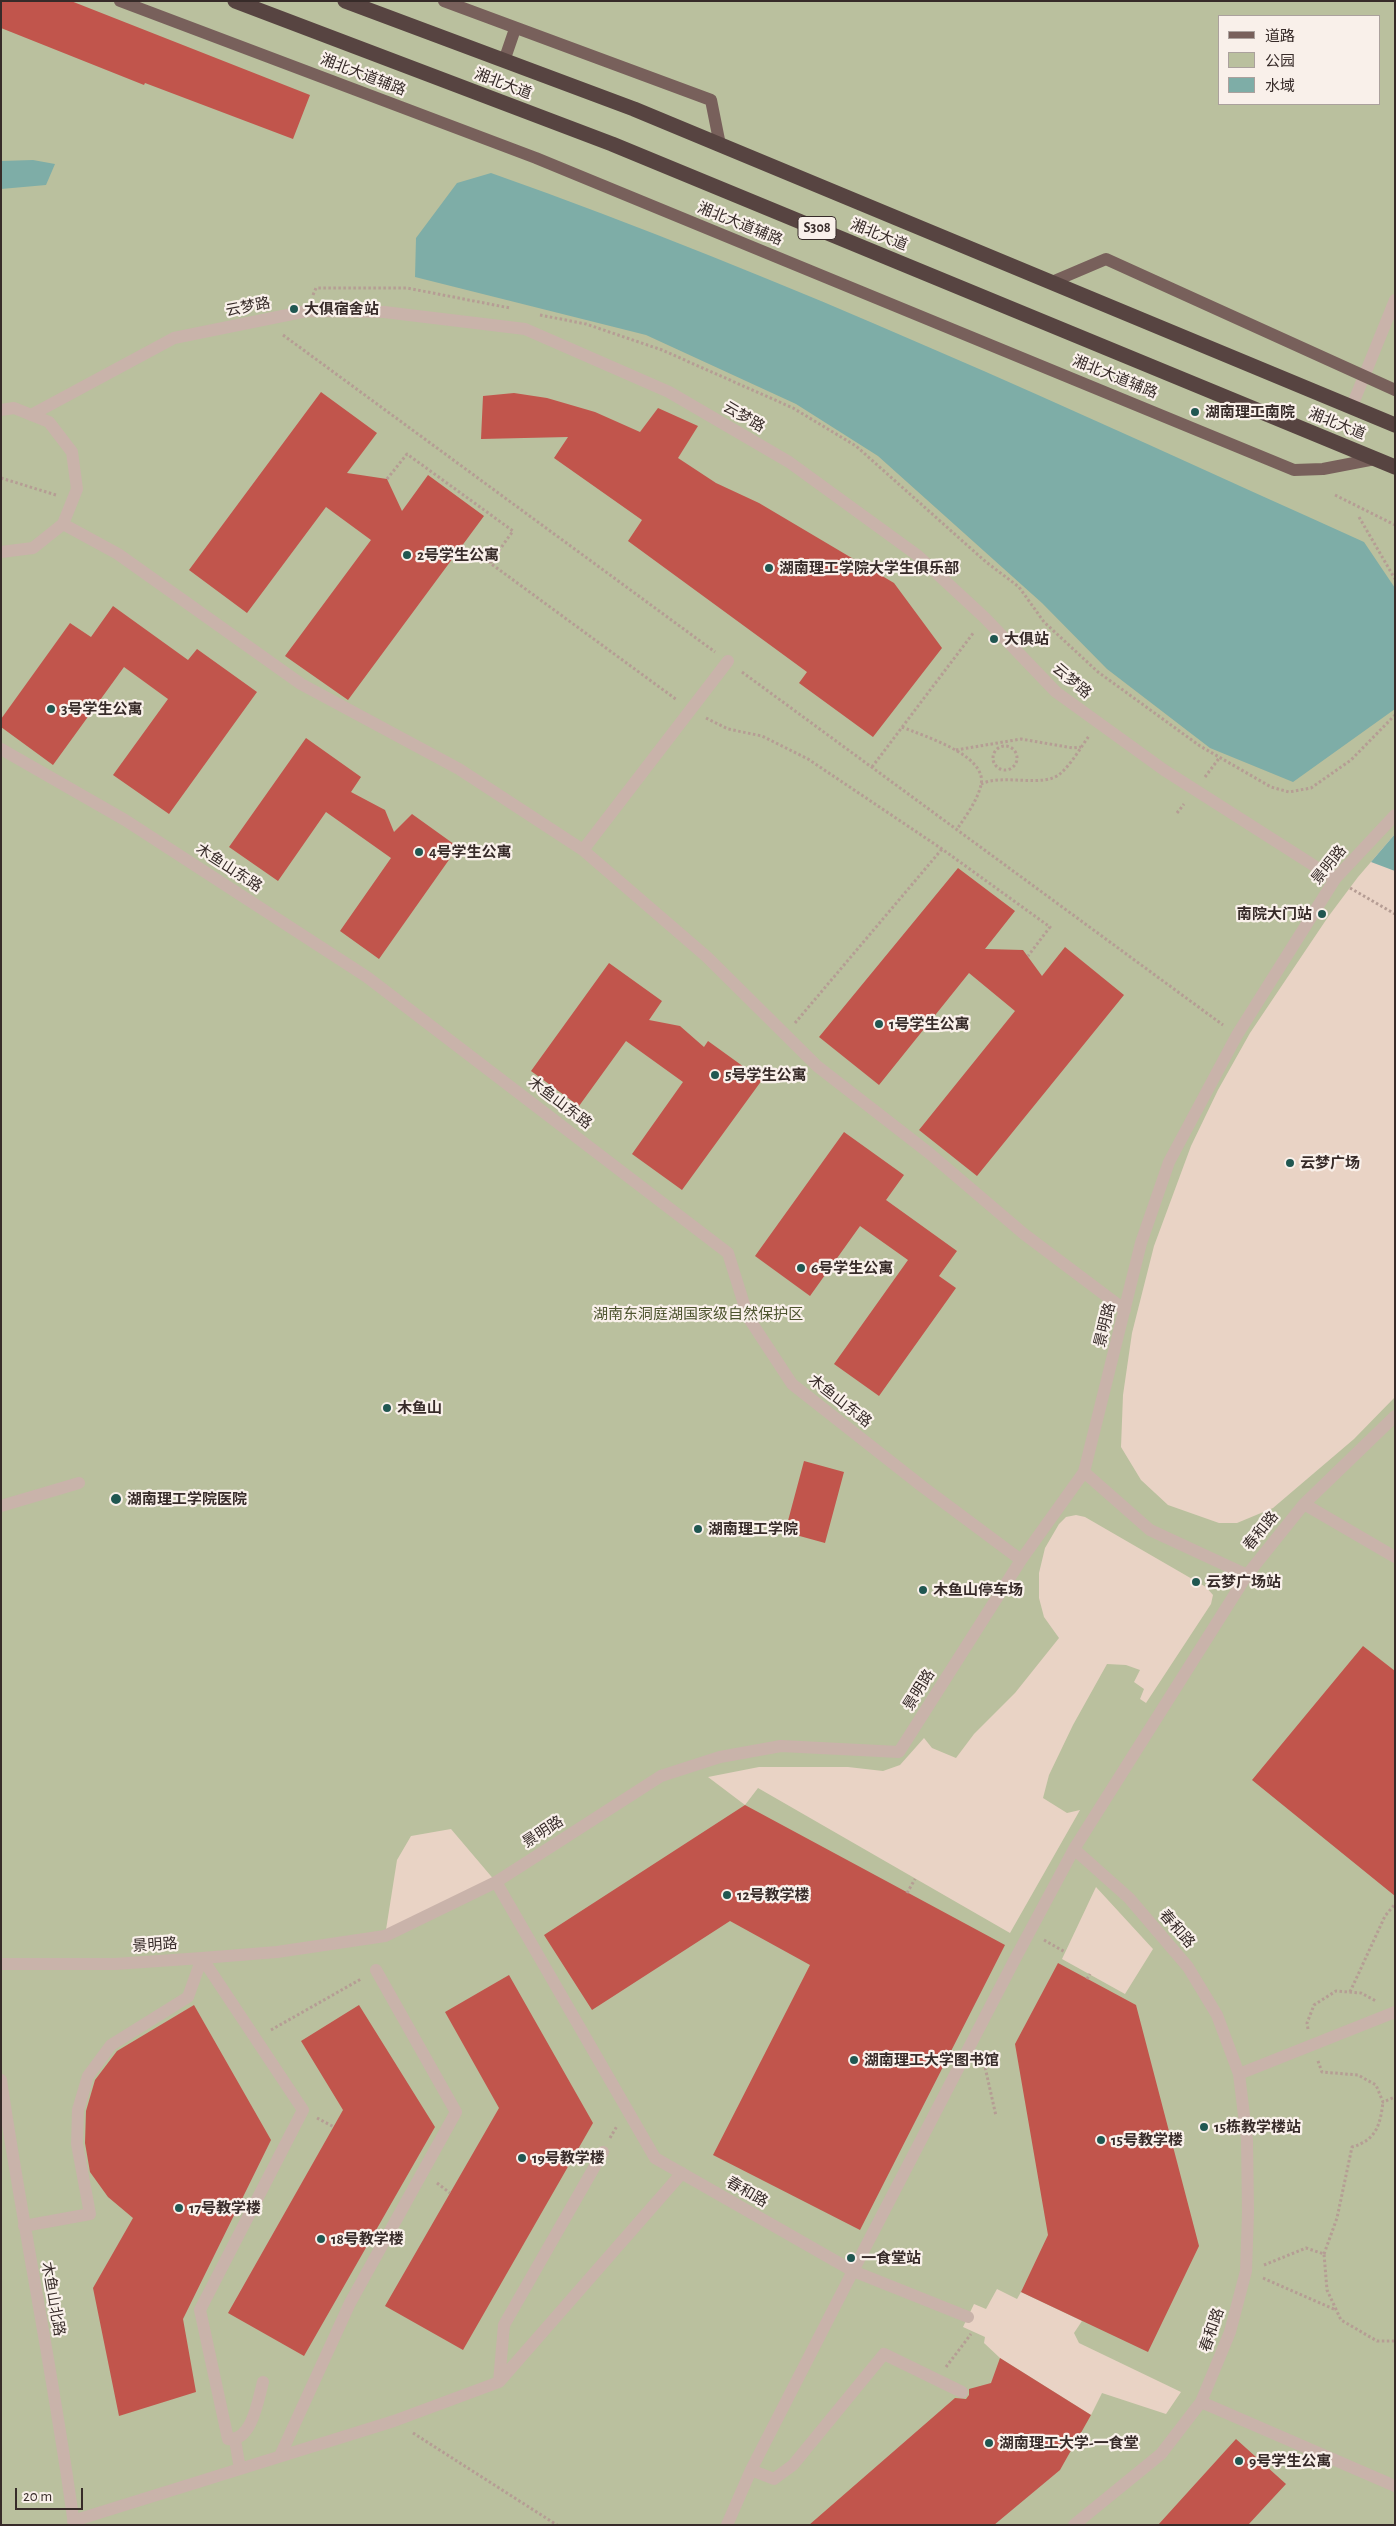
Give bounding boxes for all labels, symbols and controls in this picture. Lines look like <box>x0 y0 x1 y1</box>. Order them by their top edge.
legend <box>1218 15 1381 105</box>
text: 道路 <box>1265 29 1295 44</box>
street label: 湘北大道辅路 <box>318 50 408 100</box>
text: 公园 <box>1265 54 1295 69</box>
street label: 湘北大道 <box>472 65 534 103</box>
text: 水域 <box>1265 79 1295 94</box>
street label: 湘北大道辅路 <box>695 199 785 249</box>
street label: 湘北大道 <box>848 215 910 255</box>
road number: S308 <box>798 217 836 240</box>
street label: 云梦路 <box>224 294 272 320</box>
place label: 大俱宿舍站 <box>304 300 379 318</box>
marker: 大俱宿舍站 <box>288 303 300 315</box>
street label: 湘北大道辅路 <box>1070 352 1160 402</box>
street label: 云梦路 <box>720 398 768 436</box>
place label: 湖南理工南院 <box>1205 403 1295 421</box>
street label: 湘北大道 <box>1306 404 1368 444</box>
marker: 湖南理工南院 <box>1189 406 1201 418</box>
place label: 2号学生公寓 <box>417 546 499 564</box>
marker: 2号学生公寓 <box>401 549 413 561</box>
place label: 湖南理工学院大学生俱乐部 <box>779 559 959 577</box>
marker: 湖南理工学院大学生俱乐部 <box>763 562 775 574</box>
place label: 大俱站 <box>1004 630 1049 648</box>
marker: 大俱站 <box>988 633 1000 645</box>
street label: 云梦路 <box>1049 660 1095 702</box>
place label: 3号学生公寓 <box>61 700 142 718</box>
marker: 3号学生公寓 <box>45 703 57 715</box>
street label: 木鱼山东路 <box>193 840 265 896</box>
street label: 景明路 <box>1308 842 1350 888</box>
place label: 4号学生公寓 <box>429 843 512 861</box>
marker: 4号学生公寓 <box>413 846 425 858</box>
place label: 南院大门站 <box>1237 905 1312 923</box>
marker: 南院大门站 <box>1316 908 1328 920</box>
place label: 1号学生公寓 <box>889 1015 969 1033</box>
marker: 1号学生公寓 <box>873 1018 885 1030</box>
place label: 5号学生公寓 <box>725 1066 806 1084</box>
marker: 5号学生公寓 <box>709 1069 721 1081</box>
street label: 木鱼山东路 <box>525 1073 595 1133</box>
place label: 云梦广场 <box>1300 1154 1360 1172</box>
marker: 云梦广场 <box>1284 1157 1296 1169</box>
place label: 6号学生公寓 <box>811 1259 893 1277</box>
marker: 6号学生公寓 <box>795 1262 807 1274</box>
street label: 景明路 <box>1091 1301 1119 1349</box>
park label: 湖南东洞庭湖国家级自然保护区 <box>593 1305 803 1323</box>
street label: 木鱼山东路 <box>805 1371 875 1431</box>
place label: 木鱼山 <box>397 1399 442 1417</box>
marker: 木鱼山 <box>381 1402 393 1414</box>
place label: 湖南理工学院医院 <box>127 1490 247 1508</box>
marker: 湖南理工学院医院 <box>109 1492 123 1506</box>
street label: 春和路 <box>1240 1508 1282 1554</box>
place label: 湖南理工学院 <box>708 1520 798 1538</box>
marker: 湖南理工学院 <box>692 1523 704 1535</box>
place label: 云梦广场站 <box>1206 1573 1281 1591</box>
marker: 云梦广场站 <box>1190 1576 1202 1588</box>
place label: 木鱼山停车场 <box>933 1581 1023 1599</box>
marker: 木鱼山停车场 <box>917 1584 929 1596</box>
street label: 景明路 <box>899 1666 939 1714</box>
street label: 景明路 <box>519 1812 567 1852</box>
place label: 12号教学楼 <box>737 1886 809 1904</box>
marker: 12号教学楼 <box>721 1889 733 1901</box>
street label: 春和路 <box>1155 1906 1199 1952</box>
street label: 景明路 <box>132 1934 178 1956</box>
place label: 湖南理工大学图书馆 <box>864 2051 999 2069</box>
marker: 湖南理工大学图书馆 <box>848 2054 860 2066</box>
place label: 15栋教学楼站 <box>1214 2118 1301 2136</box>
marker: 15栋教学楼站 <box>1198 2121 1210 2133</box>
place label: 15号教学楼 <box>1111 2131 1183 2149</box>
marker: 15号教学楼 <box>1095 2134 1107 2146</box>
place label: 19号教学楼 <box>532 2149 605 2167</box>
marker: 19号教学楼 <box>516 2152 528 2164</box>
street label: 春和路 <box>723 2173 771 2211</box>
place label: 17号教学楼 <box>189 2199 261 2217</box>
marker: 17号教学楼 <box>173 2202 185 2214</box>
place label: 18号教学楼 <box>331 2230 404 2248</box>
marker: 18号教学楼 <box>315 2233 327 2245</box>
place label: 一食堂站 <box>861 2249 921 2267</box>
marker: 一食堂站 <box>845 2252 857 2264</box>
street label: 木鱼山北路 <box>38 2261 68 2337</box>
street label: 春和路 <box>1196 2306 1228 2354</box>
place label: 湖南理工大学-一食堂 <box>999 2434 1139 2452</box>
marker: 湖南理工大学-一食堂 <box>983 2437 995 2449</box>
place label: 9号学生公寓 <box>1249 2452 1331 2470</box>
marker: 9号学生公寓 <box>1233 2455 1245 2467</box>
scale bar <box>18 2478 85 2510</box>
text: 20 m <box>23 2489 52 2504</box>

